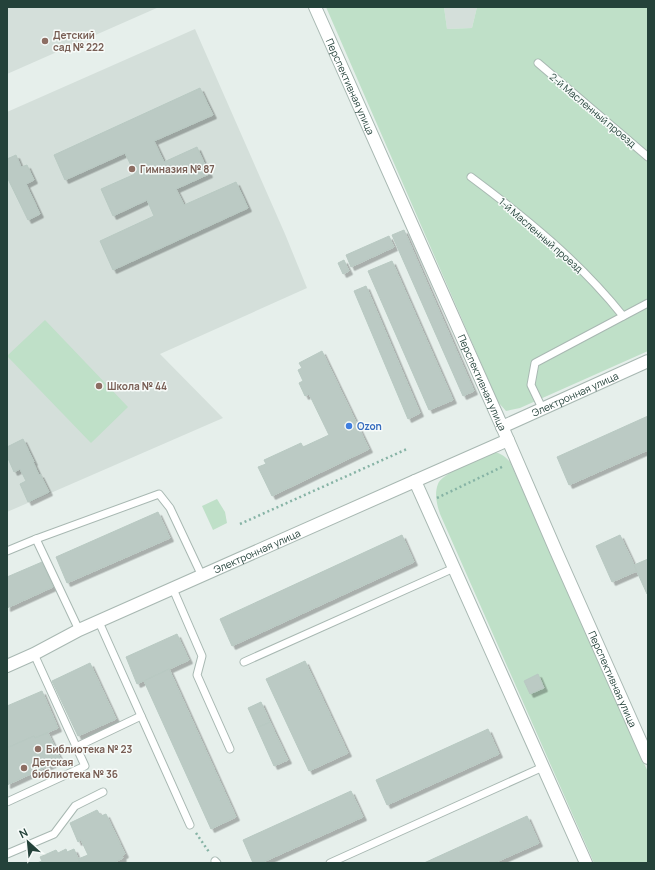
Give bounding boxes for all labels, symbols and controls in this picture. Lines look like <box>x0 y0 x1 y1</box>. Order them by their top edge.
place label: Детский сад № 222 <box>53 28 104 54</box>
marker: Детский сад № 222 <box>40 36 50 46</box>
street label: Перспективная улица <box>323 36 378 137</box>
street label: 2-й Масленный проезд <box>547 70 639 150</box>
place label: Гимназия № 87 <box>140 162 215 176</box>
marker: Гимназия № 87 <box>127 164 137 174</box>
street label: 1-й Масленный проезд <box>496 195 586 275</box>
street label: Перспективная улица <box>455 332 510 433</box>
street label: Электронная улица <box>529 368 621 420</box>
place label: Школа № 44 <box>107 379 167 393</box>
marker: Школа № 44 <box>94 381 104 391</box>
place label: Ozon <box>357 419 382 433</box>
marker: Ozon <box>344 421 354 431</box>
street label: Электронная улица <box>211 526 302 577</box>
street label: Перспективная улица <box>585 628 640 729</box>
place label: Библиотека № 23 <box>46 742 132 756</box>
marker: Библиотека № 23 <box>33 744 43 754</box>
place label: Детская библиотека № 36 <box>32 755 118 781</box>
marker: Детская библиотека № 36 <box>19 763 29 773</box>
north arrow <box>8 822 48 862</box>
text: N <box>16 824 30 841</box>

